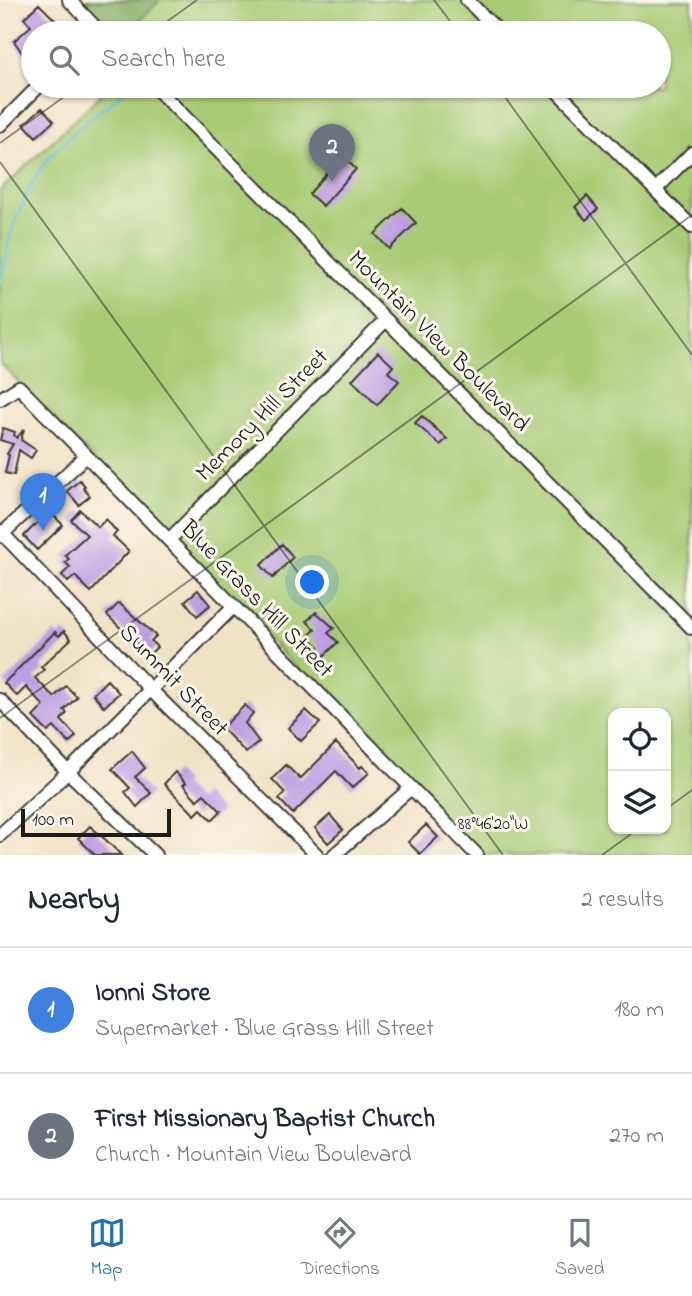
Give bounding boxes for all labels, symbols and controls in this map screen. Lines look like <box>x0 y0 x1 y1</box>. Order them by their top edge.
search box <box>21 21 671 98</box>
icon: search <box>45 41 83 79</box>
text: Search here <box>101 41 226 79</box>
pin: 2 <box>309 124 355 182</box>
street label: Mountain View Boulevard <box>339 243 537 441</box>
street label: Memory Hill Street <box>188 341 338 491</box>
pin: 1 <box>20 473 66 531</box>
street label: Blue Grass Hill Street <box>171 512 341 687</box>
your location <box>295 565 329 599</box>
street label: Summit Street <box>110 617 236 745</box>
map controls <box>608 708 671 834</box>
button: locate <box>608 708 671 771</box>
button: layers <box>608 771 671 834</box>
scale bar <box>21 806 172 838</box>
text: 100 m <box>32 807 74 834</box>
text: 88°46'20"W <box>458 812 528 838</box>
text: Nearby <box>28 879 120 923</box>
text: 2 results <box>581 884 664 917</box>
text: Ionni Store <box>95 975 210 1013</box>
text: 1 <box>47 994 55 1027</box>
text: 180 m <box>615 994 664 1027</box>
text: Supermarket · Blue Grass Hill Street <box>95 1013 434 1046</box>
text: First Missionary Baptist Church <box>95 1101 435 1139</box>
text: 2 <box>45 1120 57 1153</box>
text: 270 m <box>610 1120 664 1153</box>
text: Church · Mountain View Boulevard <box>95 1139 411 1172</box>
tab: Map <box>88 1214 126 1283</box>
tab: Directions <box>301 1214 380 1283</box>
tab: Saved <box>555 1214 604 1283</box>

